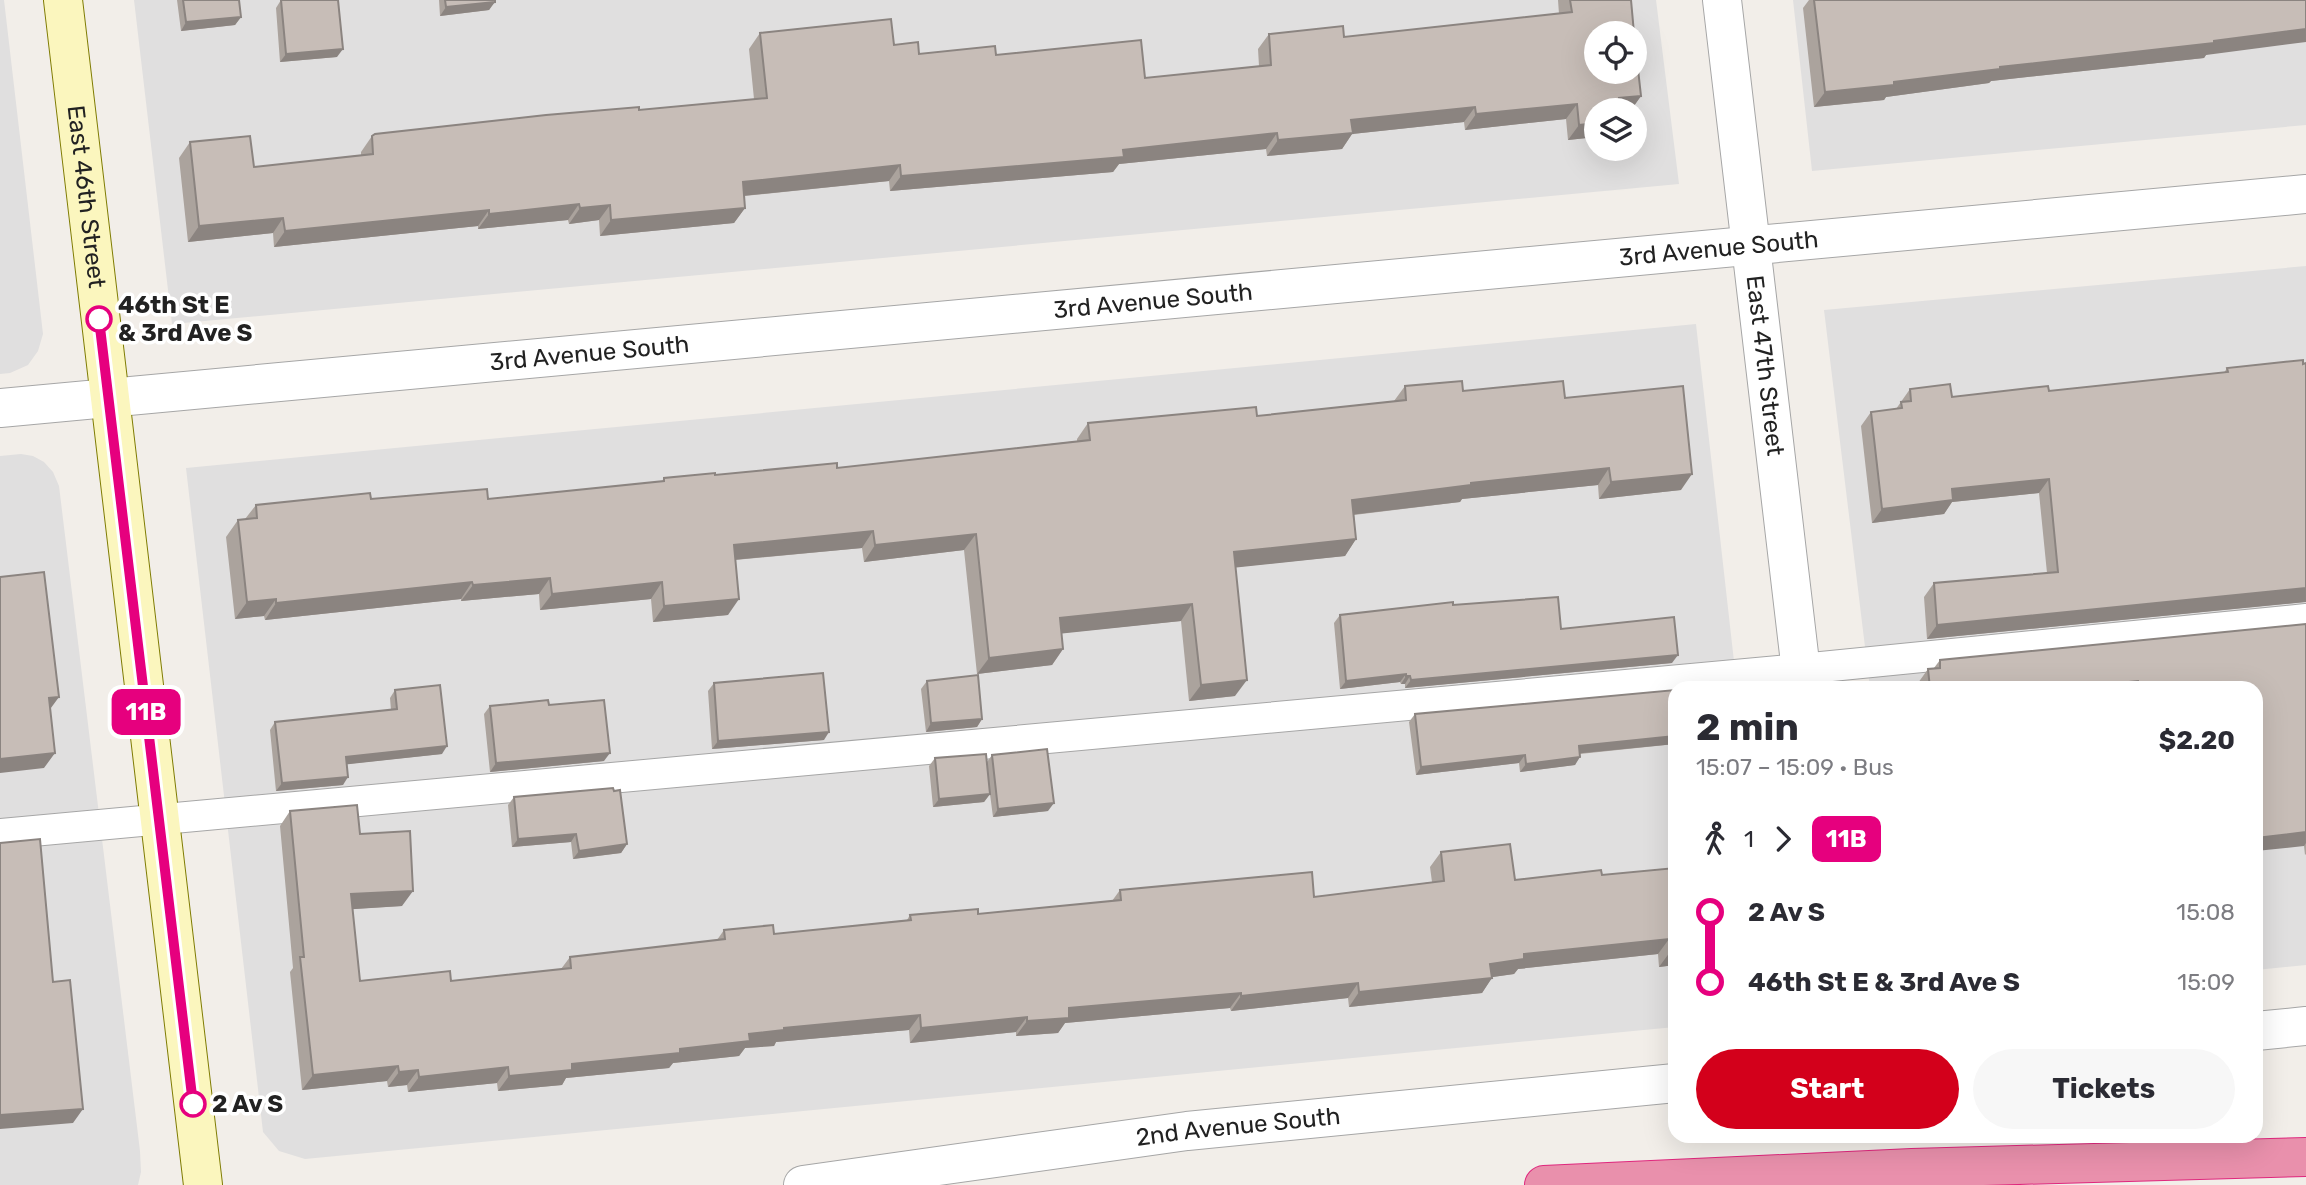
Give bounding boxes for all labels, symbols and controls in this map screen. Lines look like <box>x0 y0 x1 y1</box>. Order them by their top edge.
map controls <box>1584 21 1647 161</box>
button: locate <box>1584 21 1647 84</box>
button: layers <box>1584 98 1647 161</box>
street label: East 46th Street <box>62 104 111 290</box>
street label: 3rd Avenue South <box>1618 225 1819 272</box>
street label: East 47th Street <box>1741 274 1790 457</box>
street label: 3rd Avenue South <box>1052 278 1254 324</box>
place label: 46th St E & 3rd Ave S <box>118 291 253 347</box>
marker: 46th St E & 3rd Ave S <box>86 306 112 332</box>
street label: 3rd Avenue South <box>489 330 690 376</box>
line badge: 11B <box>106 689 186 735</box>
text: 11B <box>126 698 166 726</box>
text: 2 min <box>1696 704 1799 750</box>
text: $2.20 <box>2159 725 2235 756</box>
text: 15:07 – 15:09 · Bus <box>1696 753 1894 781</box>
icon: walk <box>1696 820 1734 858</box>
icon: forward <box>1764 820 1802 858</box>
text: 1 <box>1744 825 1754 853</box>
text: 11B <box>1826 825 1867 853</box>
text: 2 Av S <box>1748 897 1825 928</box>
text: 15:08 <box>2176 898 2235 926</box>
text: 46th St E & 3rd Ave S <box>1748 967 2020 998</box>
text: 15:09 <box>2177 968 2235 996</box>
button: Start <box>1696 1049 1959 1129</box>
button: Tickets <box>1973 1049 2235 1129</box>
place label: 2 Av S <box>212 1090 283 1118</box>
marker: 2 Av S <box>180 1091 206 1117</box>
street label: 2nd Avenue South <box>1134 1102 1342 1152</box>

